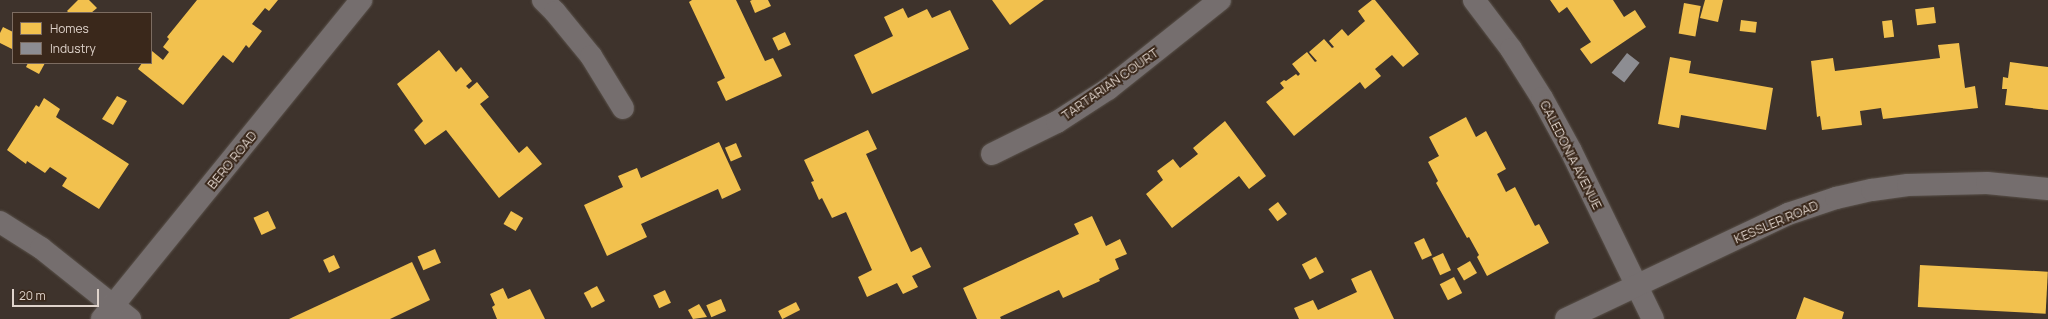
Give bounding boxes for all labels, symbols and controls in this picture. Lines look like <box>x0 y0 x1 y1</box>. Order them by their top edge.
legend <box>12 12 152 64</box>
text: Homes <box>50 20 89 37</box>
text: Industry <box>50 40 96 57</box>
street label: TARTARIAN COURT <box>1059 45 1161 123</box>
street label: CALEDONIA AVENUE <box>1537 98 1605 212</box>
street label: BERO ROAD <box>204 128 260 192</box>
street label: KESSLER ROAD <box>1731 197 1821 247</box>
scale bar <box>14 281 101 307</box>
text: 20 m <box>19 287 46 304</box>

